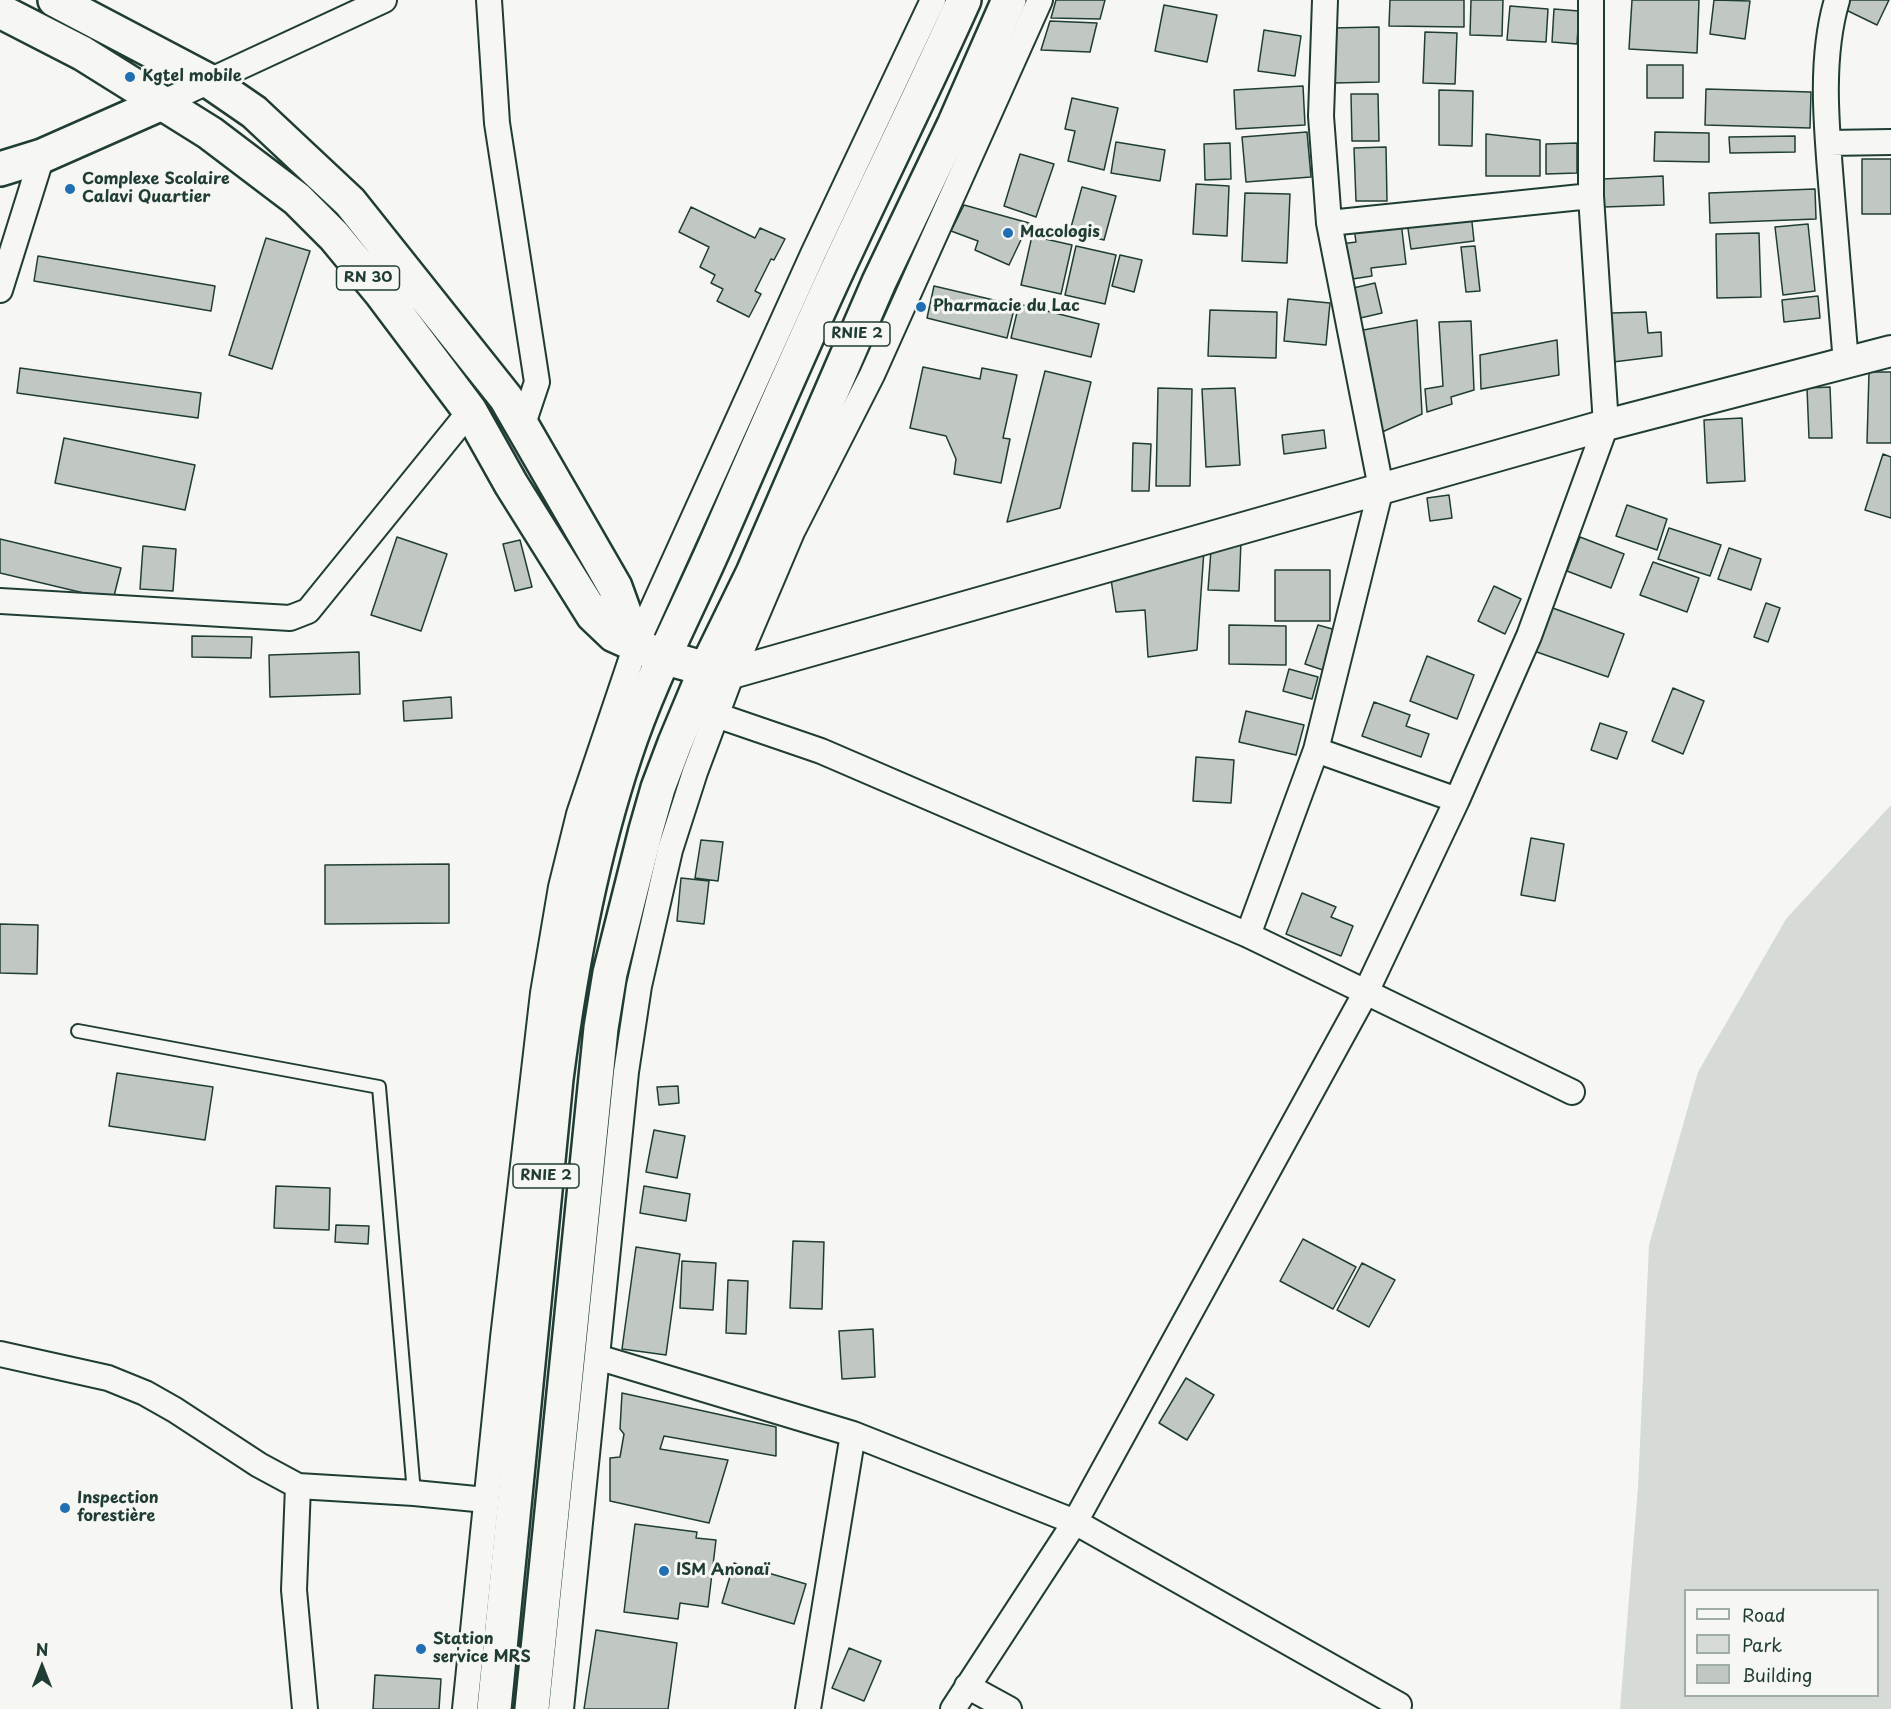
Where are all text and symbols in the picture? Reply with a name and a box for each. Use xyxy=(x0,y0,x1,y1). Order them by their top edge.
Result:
place label: Kgtel mobile xyxy=(142,67,242,87)
marker: Kgtel mobile xyxy=(123,70,137,84)
place label: Complexe Scolaire Calavi Quartier xyxy=(82,170,230,208)
marker: Complexe Scolaire Calavi Quartier xyxy=(63,182,77,196)
place label: Macologis xyxy=(1020,223,1100,243)
marker: Macologis xyxy=(1001,226,1015,240)
road number: RN 30 xyxy=(336,266,400,290)
place label: Pharmacie du Lac xyxy=(933,297,1080,317)
marker: Pharmacie du Lac xyxy=(914,300,928,314)
road number: RNIE 2 xyxy=(824,322,890,346)
road number: RNIE 2 xyxy=(513,1164,579,1188)
place label: Inspection forestière xyxy=(77,1489,159,1527)
marker: Inspection forestière xyxy=(58,1501,72,1515)
place label: ISM Anonaï xyxy=(676,1561,769,1581)
marker: ISM Anonaï xyxy=(657,1564,671,1578)
legend xyxy=(1684,1589,1879,1697)
text: Road xyxy=(1742,1601,1786,1628)
place label: Station service MRS xyxy=(433,1630,531,1668)
text: Park xyxy=(1742,1631,1782,1658)
north arrow xyxy=(12,1637,72,1697)
text: N xyxy=(36,1637,48,1661)
marker: Station service MRS xyxy=(414,1642,428,1656)
text: Building xyxy=(1742,1661,1812,1688)

